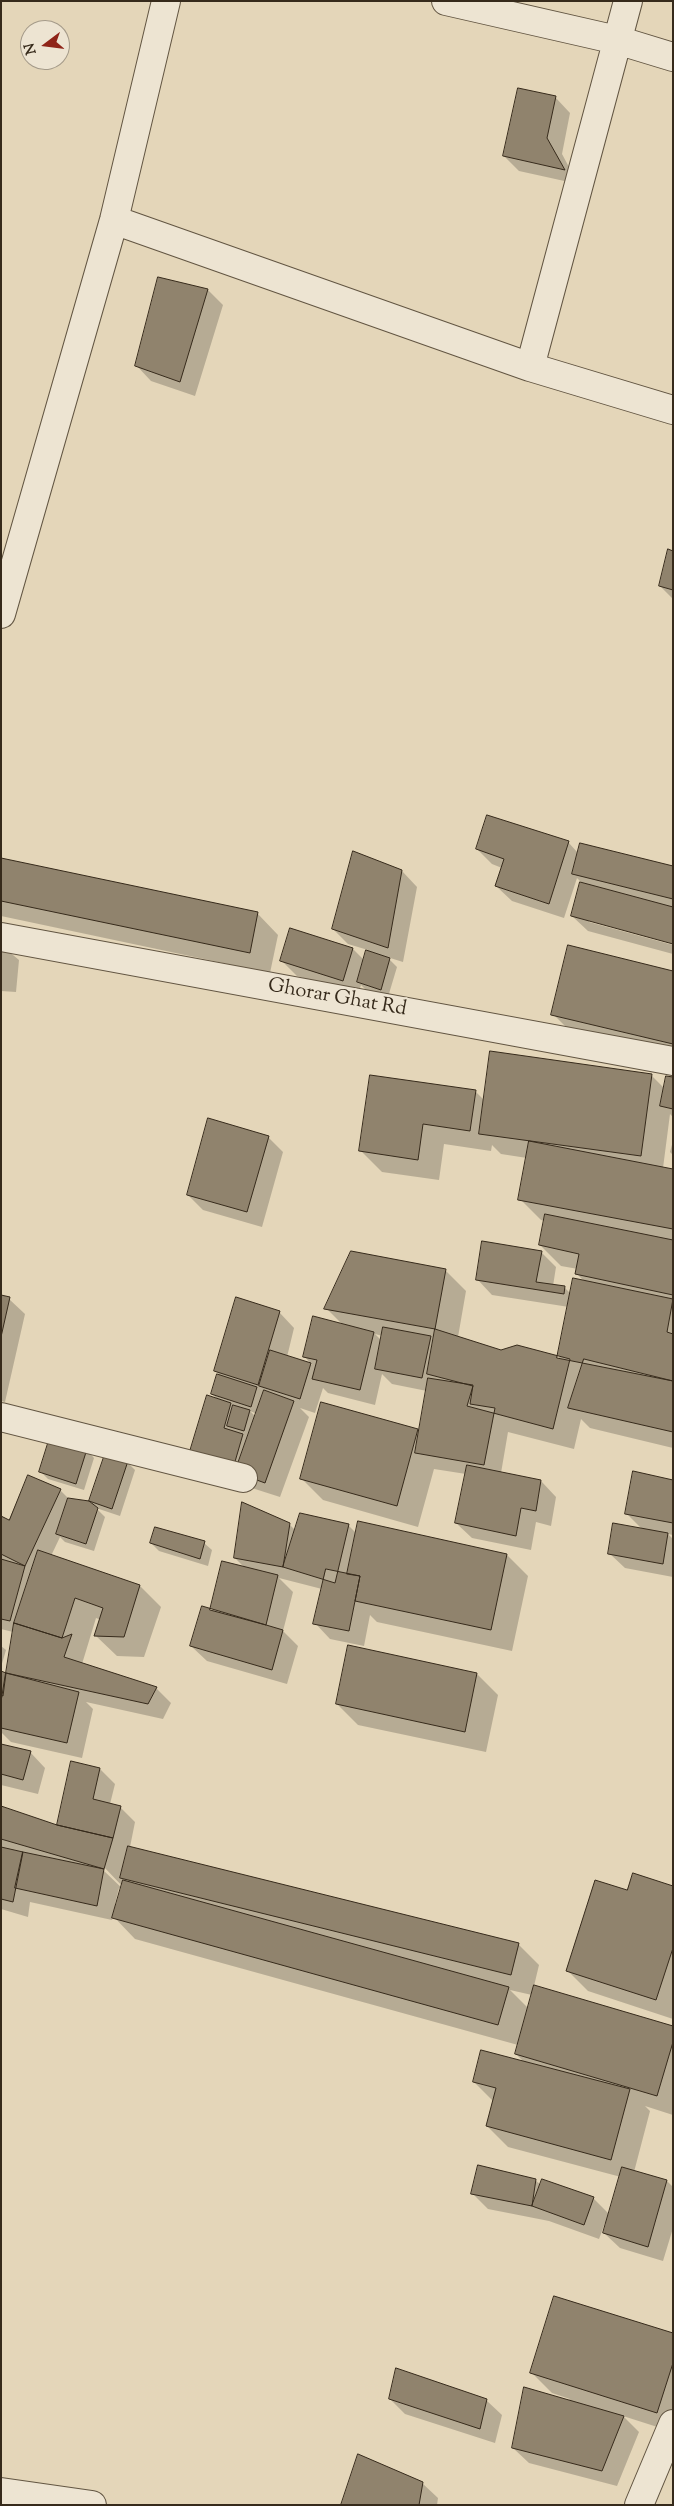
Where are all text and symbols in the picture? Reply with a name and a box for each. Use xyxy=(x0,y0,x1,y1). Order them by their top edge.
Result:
north arrow xyxy=(20,20,70,70)
text: N xyxy=(20,41,43,57)
street label: Ghorar Ghat Rd xyxy=(266,975,408,1023)

